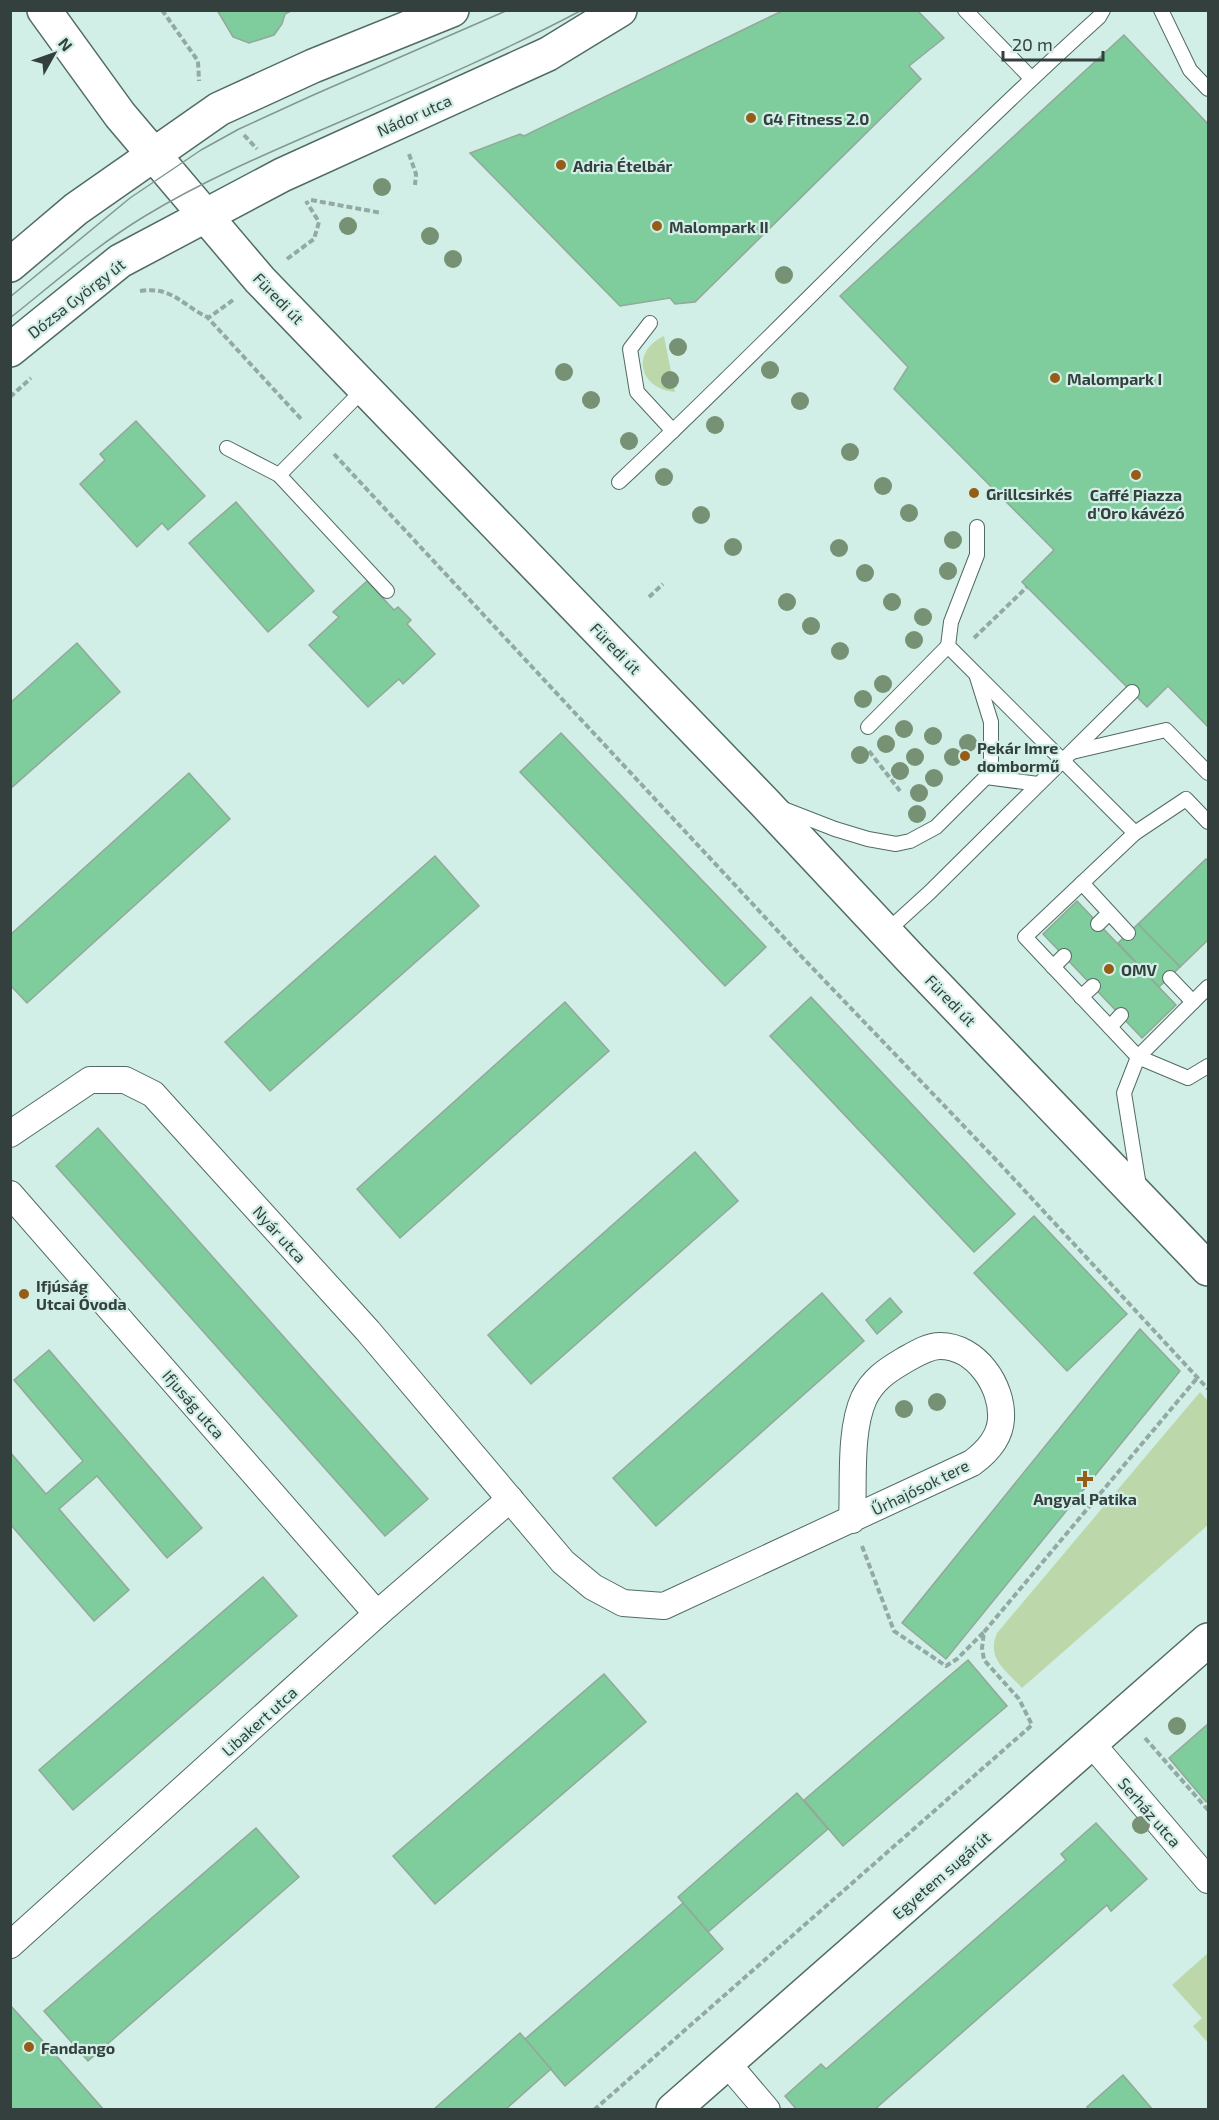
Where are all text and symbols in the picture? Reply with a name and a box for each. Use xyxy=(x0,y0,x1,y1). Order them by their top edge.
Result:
north arrow xyxy=(24,24,84,84)
scale bar xyxy=(1003,24,1104,62)
text: 20 m xyxy=(1012,33,1053,55)
text: N xyxy=(55,34,77,55)
street label: Nádor utca xyxy=(374,90,454,140)
place label: G4 Fitness 2.0 xyxy=(763,109,869,128)
marker: G4 Fitness 2.0 xyxy=(744,111,758,125)
place label: Adria Ételbár xyxy=(573,156,673,175)
marker: Adria Ételbár xyxy=(554,158,568,172)
place label: Malompark II xyxy=(669,217,769,236)
marker: Malompark II xyxy=(650,219,664,233)
street label: Dózsa György út xyxy=(24,254,128,342)
street label: Füredi út xyxy=(250,268,308,328)
place label: Malompark I xyxy=(1067,369,1162,388)
marker: Malompark I xyxy=(1048,371,1062,385)
marker: Caffé Piazza d'Oro kávézó xyxy=(1129,468,1143,482)
place label: Grillcsirkés xyxy=(986,484,1072,503)
place label: Caffé Piazza d'Oro kávézó xyxy=(1087,485,1185,522)
marker: Grillcsirkés xyxy=(967,486,981,500)
street label: Füredi út xyxy=(587,618,645,678)
place label: Pekár Imre dombormű xyxy=(977,738,1059,775)
marker: Pekár Imre dombormű xyxy=(958,749,972,763)
place label: OMV xyxy=(1121,960,1158,979)
marker: OMV xyxy=(1102,962,1116,976)
street label: Füredi út xyxy=(922,970,980,1030)
street label: Nyár utca xyxy=(250,1202,310,1266)
place label: Ifjúság Utcai Óvoda xyxy=(36,1276,127,1313)
marker: Ifjúság Utcai Óvoda xyxy=(17,1287,31,1301)
street label: Ifjuság utca xyxy=(158,1366,229,1443)
street label: Űrhajósok tere xyxy=(868,1455,972,1520)
marker: Angyal Patika xyxy=(1078,1472,1092,1486)
place label: Angyal Patika xyxy=(1033,1489,1137,1509)
street label: Libakert utca xyxy=(218,1682,300,1760)
street label: Serház utca xyxy=(1115,1773,1185,1851)
street label: Egyetem sugárút xyxy=(888,1827,994,1923)
place label: Fandango xyxy=(41,2038,115,2057)
marker: Fandango xyxy=(22,2040,36,2054)

